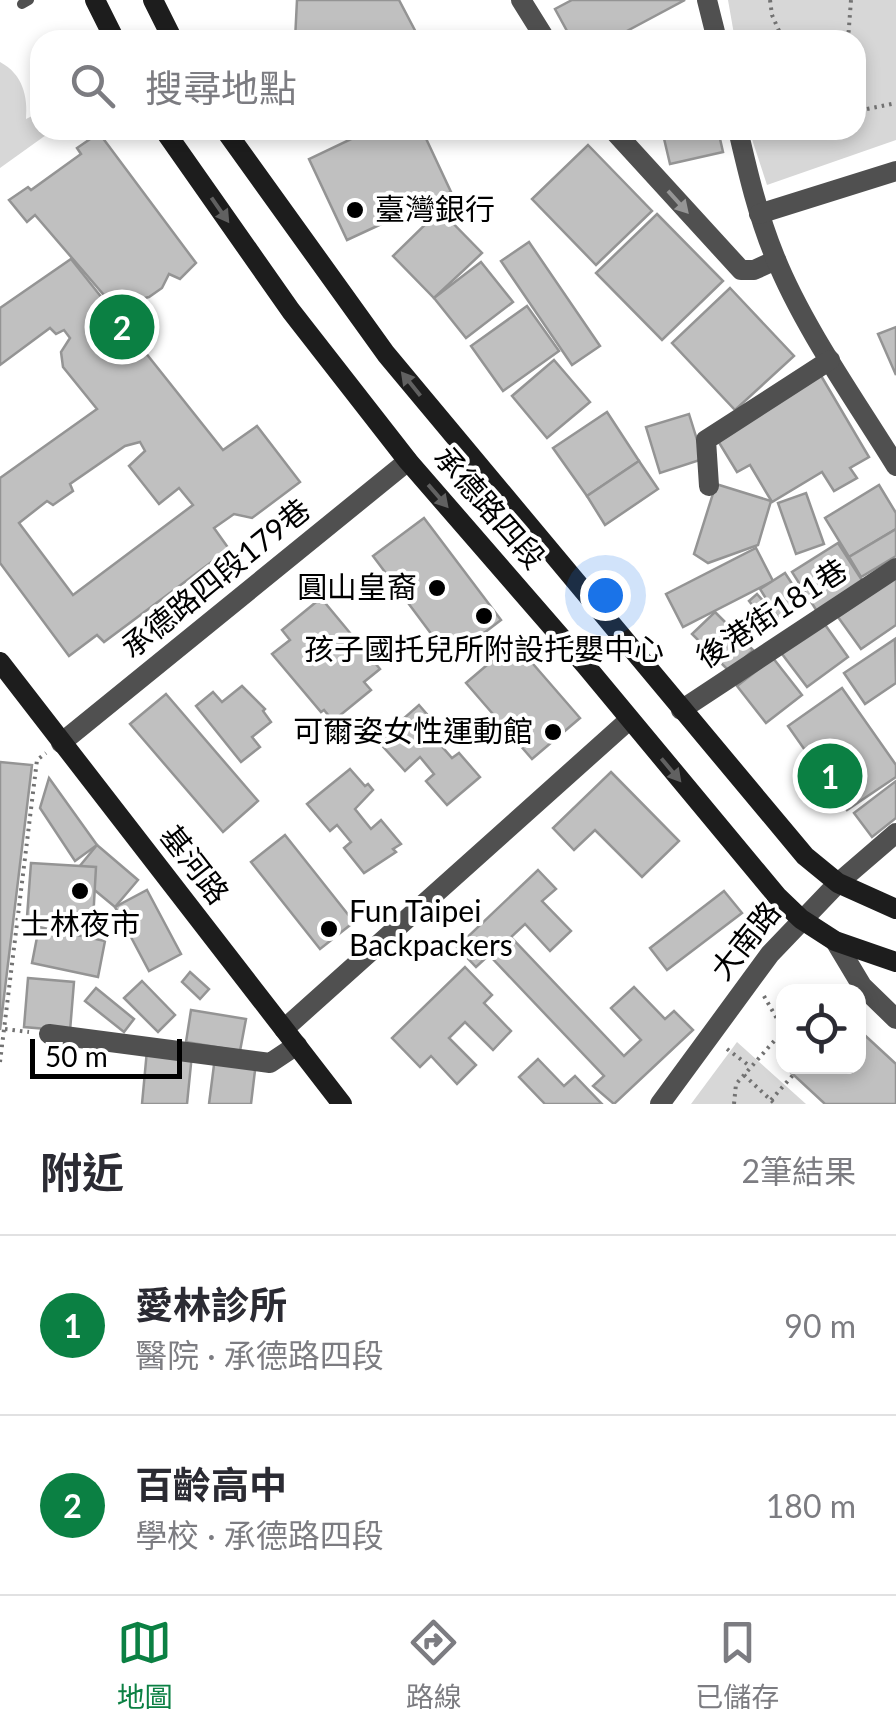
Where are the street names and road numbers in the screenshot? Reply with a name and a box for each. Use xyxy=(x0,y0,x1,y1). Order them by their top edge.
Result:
street label: 承德路四段 xyxy=(428,438,553,575)
street label: 承德路四段179巷 xyxy=(113,490,316,664)
street label: 後港街181巷 xyxy=(689,550,853,674)
street label: 基河路 xyxy=(154,817,237,910)
street label: 大南路 xyxy=(702,893,787,986)

